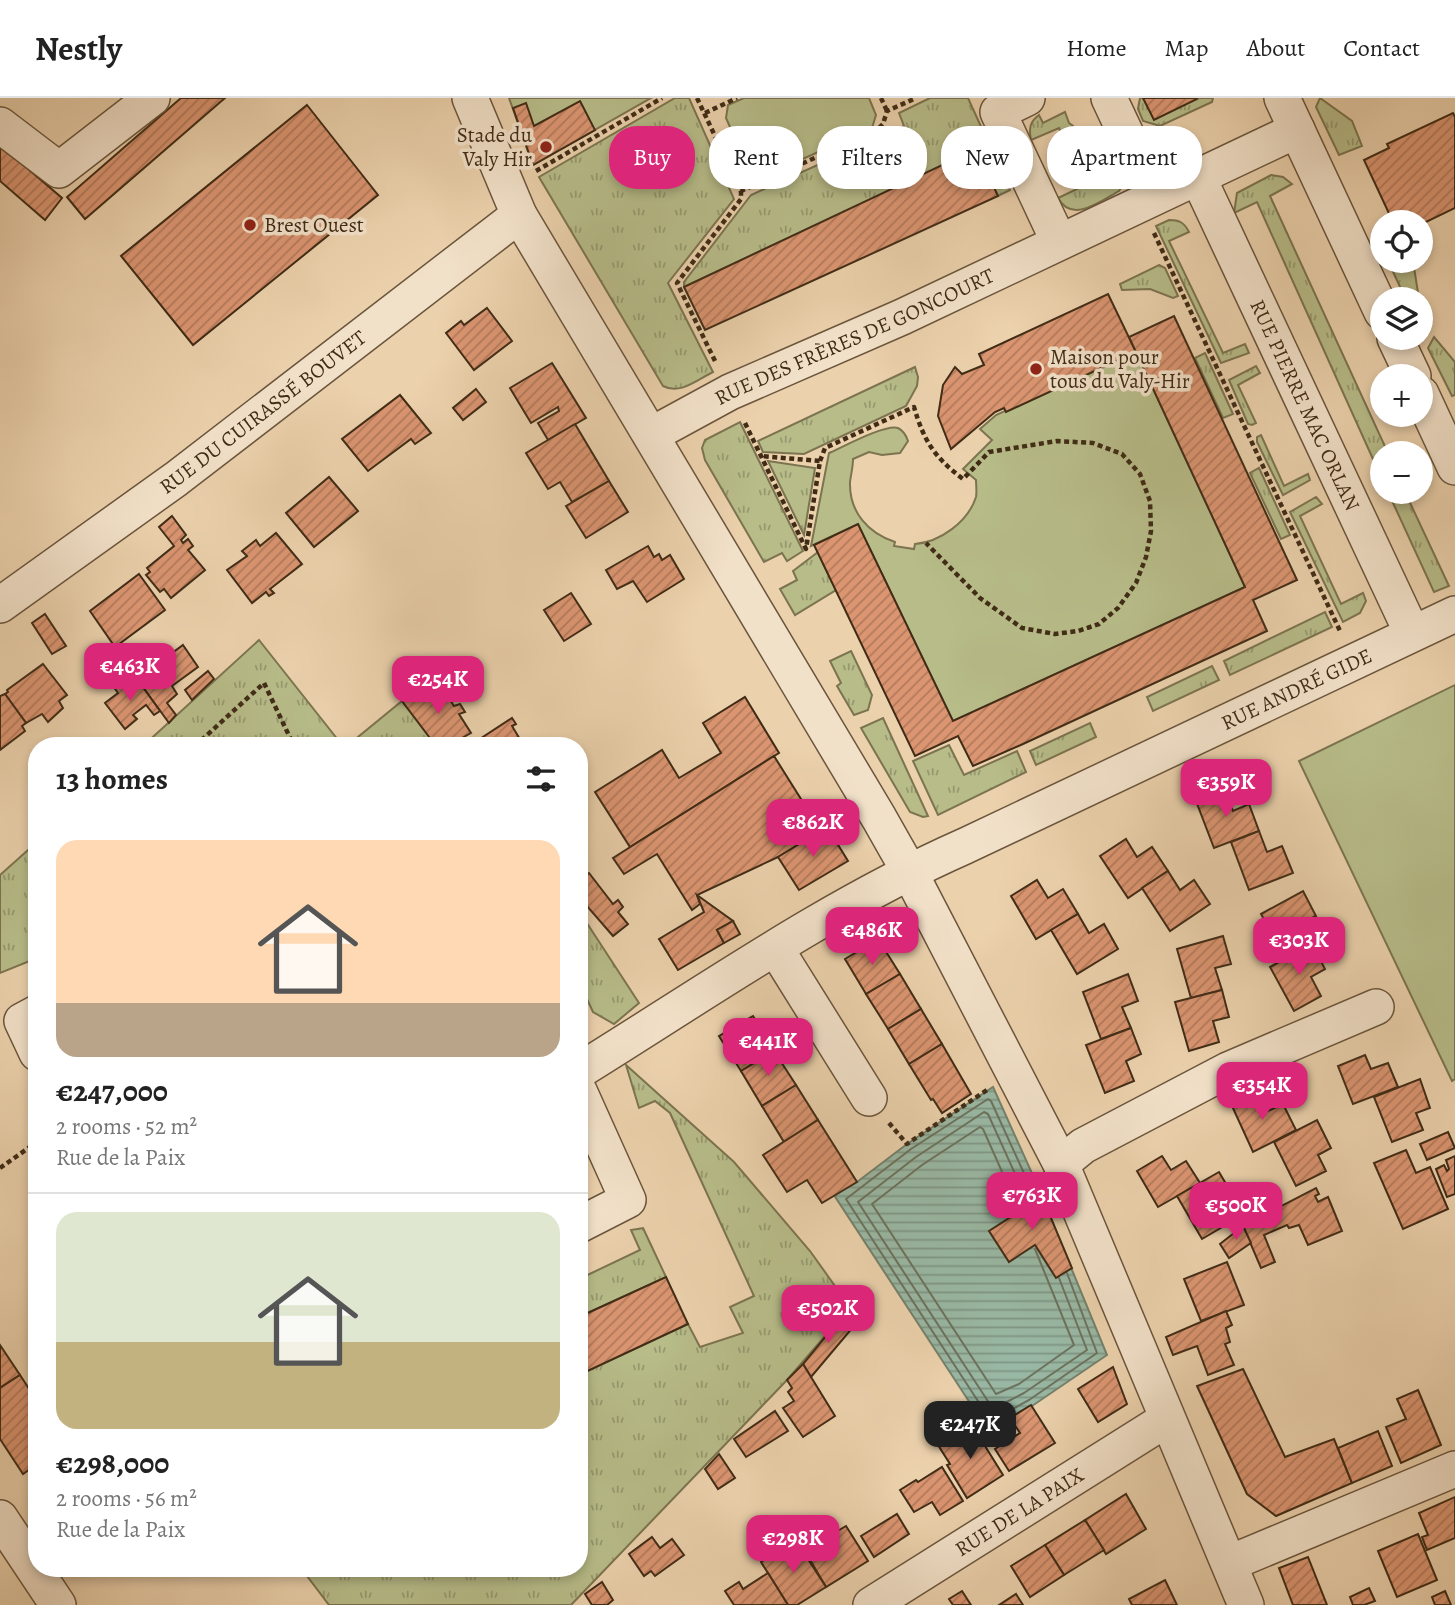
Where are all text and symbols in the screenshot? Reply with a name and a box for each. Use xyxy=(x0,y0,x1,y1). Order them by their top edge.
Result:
text: Nestly xyxy=(35,26,122,71)
text: Home xyxy=(1066,32,1127,64)
text: Map xyxy=(1165,32,1209,64)
text: About xyxy=(1247,32,1305,64)
text: Contact xyxy=(1343,32,1420,64)
place label: Stade du Valy Hir xyxy=(457,121,533,173)
chip: Buy xyxy=(609,126,695,189)
chip: Rent xyxy=(709,126,803,189)
chip: Filters xyxy=(817,126,927,189)
chip: New xyxy=(941,126,1033,189)
chip: Apartment xyxy=(1047,126,1202,189)
marker: Stade du Valy Hir xyxy=(538,139,554,155)
map controls xyxy=(1370,210,1433,504)
button: locate xyxy=(1370,210,1433,273)
place label: Brest Ouest xyxy=(264,211,364,239)
marker: Brest Ouest xyxy=(242,217,258,233)
street label: RUE DES FRÈRES DE GONCOURT xyxy=(710,261,999,412)
button: layers xyxy=(1370,287,1433,350)
street label: RUE PIERRE MAC ORLAN xyxy=(1243,295,1367,515)
street label: RUE DU CUIRASSÉ BOUVET xyxy=(154,323,372,500)
place label: Maison pour tous du Valy-Hir xyxy=(1050,343,1190,395)
marker: Maison pour tous du Valy-Hir xyxy=(1028,361,1044,377)
button: + xyxy=(1370,364,1433,427)
button: − xyxy=(1370,441,1433,504)
street label: RUE ANDRÉ GIDE xyxy=(1217,641,1376,737)
pin: €463K xyxy=(81,644,179,703)
text: €463K xyxy=(100,650,160,681)
pin: €254K xyxy=(389,656,487,716)
text: €254K xyxy=(408,663,468,694)
text: 13 homes xyxy=(56,759,168,799)
icon: filters xyxy=(522,760,560,798)
pin: €359K xyxy=(1177,760,1275,819)
text: €359K xyxy=(1197,766,1255,797)
pin: €862K xyxy=(764,800,862,859)
text: €862K xyxy=(782,806,844,837)
icon: home xyxy=(245,886,371,1012)
pin: €486K xyxy=(823,908,921,967)
text: €486K xyxy=(842,914,902,945)
pin: €303K xyxy=(1250,918,1348,977)
text: €303K xyxy=(1269,924,1329,955)
pin: €441K xyxy=(719,1018,817,1078)
text: €441K xyxy=(739,1025,797,1056)
pin: €354K xyxy=(1213,1062,1311,1122)
text: €354K xyxy=(1233,1069,1291,1100)
text: €247,000 xyxy=(56,1071,168,1111)
text: 2 rooms · 52 m² xyxy=(56,1111,197,1142)
text: Rue de la Paix xyxy=(56,1142,185,1173)
pin: €763K xyxy=(983,1172,1081,1232)
text: €763K xyxy=(1003,1179,1061,1210)
pin: €500K xyxy=(1187,1182,1285,1242)
text: €500K xyxy=(1205,1189,1267,1220)
icon: home xyxy=(245,1258,371,1384)
pin: €502K xyxy=(779,1286,877,1345)
text: €502K xyxy=(798,1292,858,1323)
pin: €247K xyxy=(921,1402,1019,1461)
text: €247K xyxy=(940,1408,1000,1439)
text: €298,000 xyxy=(56,1443,169,1483)
street label: RUE DE LA PAIX xyxy=(949,1461,1089,1563)
text: 2 rooms · 56 m² xyxy=(56,1483,197,1514)
text: Rue de la Paix xyxy=(56,1514,185,1545)
pin: €298K xyxy=(744,1516,842,1575)
text: €298K xyxy=(762,1522,824,1553)

